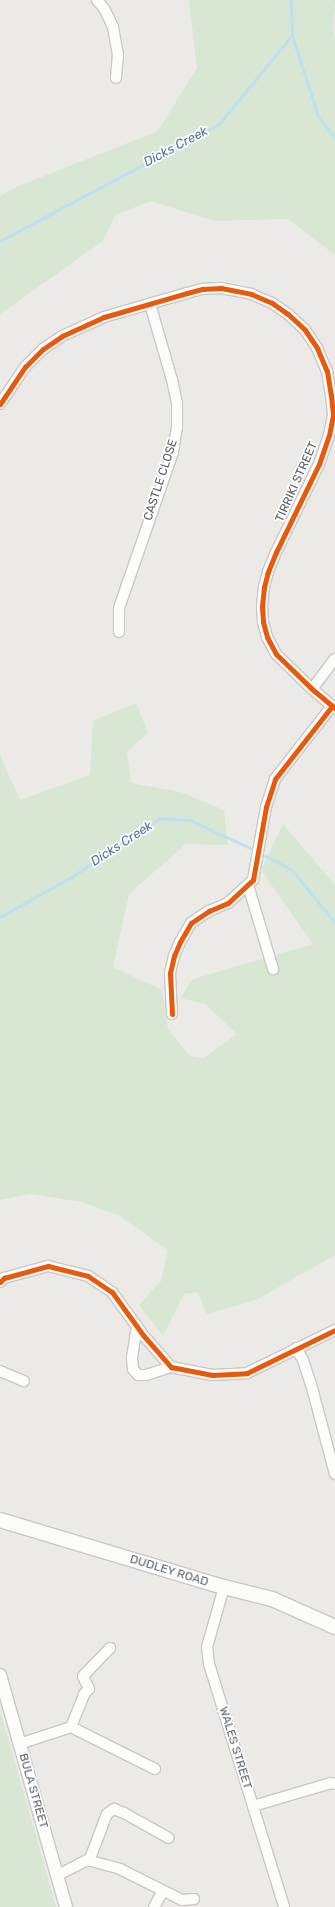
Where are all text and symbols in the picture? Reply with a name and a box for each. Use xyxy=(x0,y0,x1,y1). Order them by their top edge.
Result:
water label: Dicks Creek xyxy=(141,124,211,170)
street label: CASTLE CLOSE xyxy=(141,438,181,522)
street label: TIRRIKI STREET xyxy=(273,440,321,524)
water label: Dicks Creek xyxy=(88,818,156,870)
street label: DUDLEY ROAD xyxy=(128,1552,210,1590)
street label: WALES STREET xyxy=(216,1705,254,1791)
street label: BULA STREET xyxy=(15,1752,51,1830)

